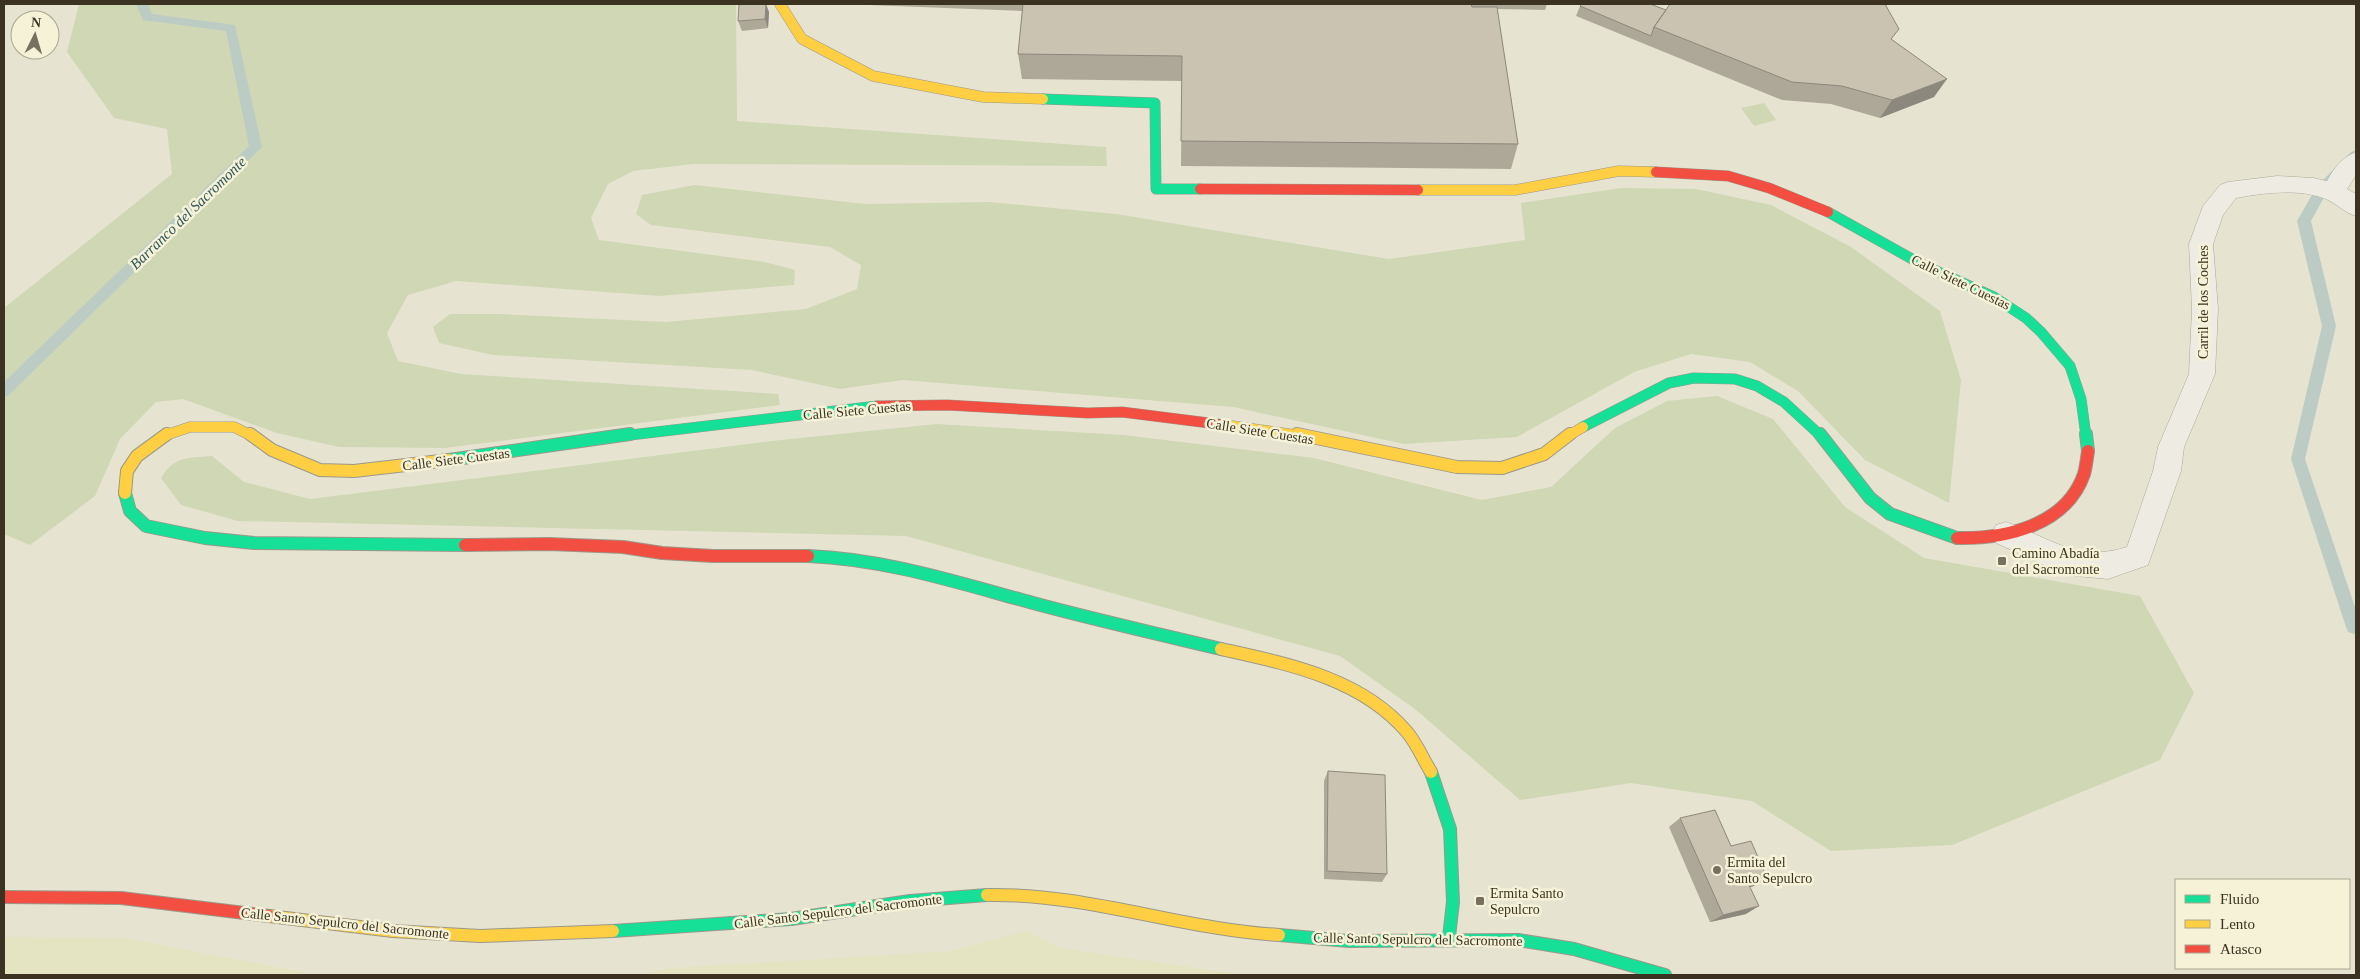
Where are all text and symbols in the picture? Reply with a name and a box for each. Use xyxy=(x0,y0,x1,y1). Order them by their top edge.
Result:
north arrow xyxy=(10,10,60,60)
text: N xyxy=(30,15,42,30)
water label: Barranco del Sacromonte xyxy=(127,153,249,272)
street label: Carril de los Coches xyxy=(2196,245,2211,359)
street label: Calle Siete Cuestas xyxy=(1909,252,2013,313)
street label: Calle Siete Cuestas xyxy=(803,398,912,423)
street label: Calle Siete Cuestas xyxy=(1205,416,1314,447)
street label: Calle Siete Cuestas xyxy=(402,445,511,474)
place label: Camino Abadía del Sacromonte xyxy=(2012,546,2100,577)
marker: Camino Abadía del Sacromonte xyxy=(1996,555,2008,567)
place label: Ermita del Santo Sepulcro xyxy=(1727,855,1812,886)
marker: Ermita del Santo Sepulcro xyxy=(1711,864,1723,876)
legend xyxy=(2175,879,2350,969)
place label: Ermita Santo Sepulcro xyxy=(1490,886,1564,917)
street label: Calle Santo Sepulcro del Sacromonte xyxy=(733,891,943,932)
text: Fluido xyxy=(2220,891,2259,907)
marker: Ermita Santo Sepulcro xyxy=(1474,895,1486,907)
street label: Calle Santo Sepulcro del Sacromonte xyxy=(240,905,450,942)
text: Lento xyxy=(2220,916,2255,932)
street label: Calle Santo Sepulcro del Sacromonte xyxy=(1313,930,1523,949)
text: Atasco xyxy=(2220,941,2262,957)

